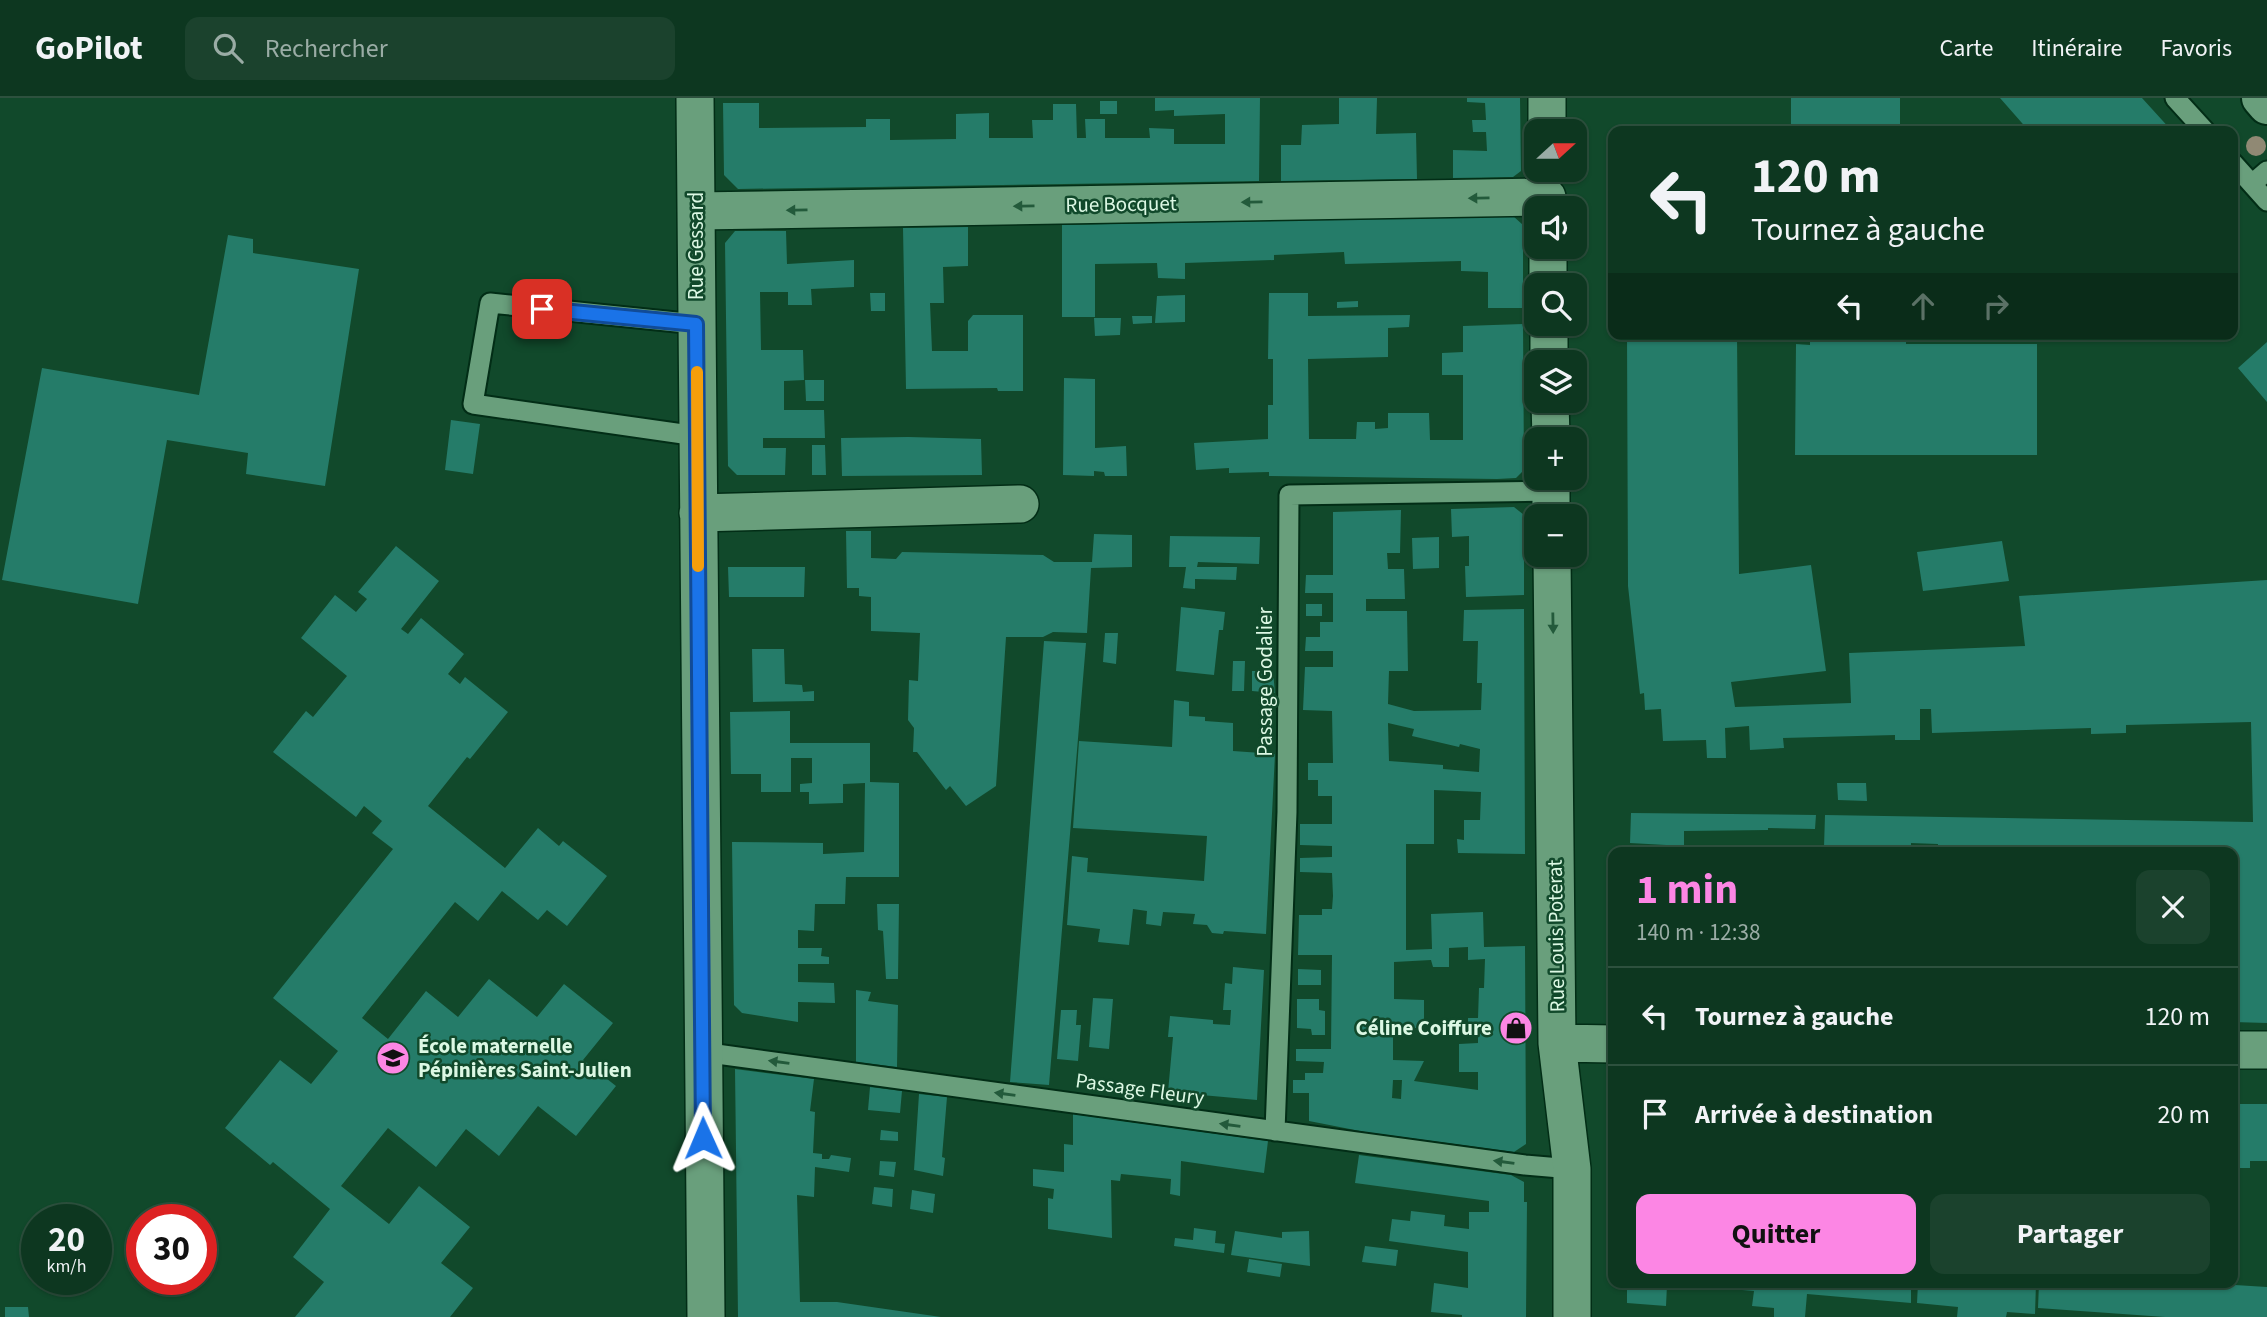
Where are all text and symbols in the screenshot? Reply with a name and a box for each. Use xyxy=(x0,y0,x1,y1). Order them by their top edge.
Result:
search box xyxy=(185,17,675,80)
text: GoPilot xyxy=(35,25,143,72)
icon: search xyxy=(209,29,247,67)
text: Rechercher xyxy=(265,30,388,67)
text: Carte xyxy=(1939,31,1993,66)
text: Itinéraire xyxy=(2031,31,2122,66)
text: Favoris xyxy=(2160,31,2232,66)
north arrow xyxy=(1524,119,1587,182)
map controls xyxy=(1524,119,1587,567)
text: 120 m xyxy=(1751,142,1880,212)
icon: left xyxy=(1636,154,1727,245)
street label: Rue Bocquet xyxy=(1065,188,1177,220)
street label: Rue Gessard xyxy=(681,192,711,300)
one-way arrow xyxy=(1468,192,1490,204)
one-way arrow xyxy=(1240,196,1262,208)
button: sound xyxy=(1524,196,1587,259)
one-way arrow xyxy=(1013,200,1035,212)
one-way arrow xyxy=(785,204,807,215)
text: Tournez à gauche xyxy=(1751,207,1985,253)
button: search xyxy=(1524,273,1587,336)
pin xyxy=(512,279,572,339)
icon: left xyxy=(1831,287,1869,325)
icon: ahead xyxy=(1904,287,1942,325)
icon: right xyxy=(1977,287,2015,325)
icon: arrive xyxy=(523,290,561,328)
button: layers xyxy=(1524,350,1587,413)
button: + xyxy=(1524,427,1587,490)
button: − xyxy=(1524,504,1587,567)
street label: Passage Godalier xyxy=(1250,607,1280,757)
one-way arrow xyxy=(1547,612,1558,634)
street label: Rue Louis Poterat xyxy=(1540,859,1572,1013)
text: 1 min xyxy=(1636,860,1738,920)
button: close xyxy=(2136,870,2210,944)
text: 140 m · 12:38 xyxy=(1636,916,1760,949)
icon: left xyxy=(1636,997,1674,1035)
text: Tournez à gauche xyxy=(1695,998,1894,1035)
text: 120 m xyxy=(2144,998,2210,1035)
shop icon: Céline Coiffure xyxy=(1497,1009,1535,1047)
place label: Céline Coiffure xyxy=(1356,1013,1492,1043)
place label: École maternelle Pépinières Saint-Julien xyxy=(418,1031,632,1085)
school or university icon: École maternelle Pépinières Saint-Julien xyxy=(374,1039,412,1077)
one-way arrow xyxy=(768,1057,790,1068)
street label: Passage Fleury xyxy=(1074,1065,1207,1113)
one-way arrow xyxy=(994,1088,1016,1099)
icon: arrive xyxy=(1636,1095,1674,1133)
text: Arrivée à destination xyxy=(1695,1096,1933,1133)
text: 20 m xyxy=(2157,1096,2210,1133)
position arrow xyxy=(666,1101,740,1175)
one-way arrow xyxy=(1219,1119,1241,1130)
one-way arrow xyxy=(1493,1157,1515,1168)
button: Quitter xyxy=(1636,1194,1916,1274)
button: Partager xyxy=(1930,1194,2210,1274)
speed limit sign: 30 xyxy=(126,1204,217,1295)
text: 20 xyxy=(48,1215,85,1265)
text: km/h xyxy=(47,1254,86,1279)

